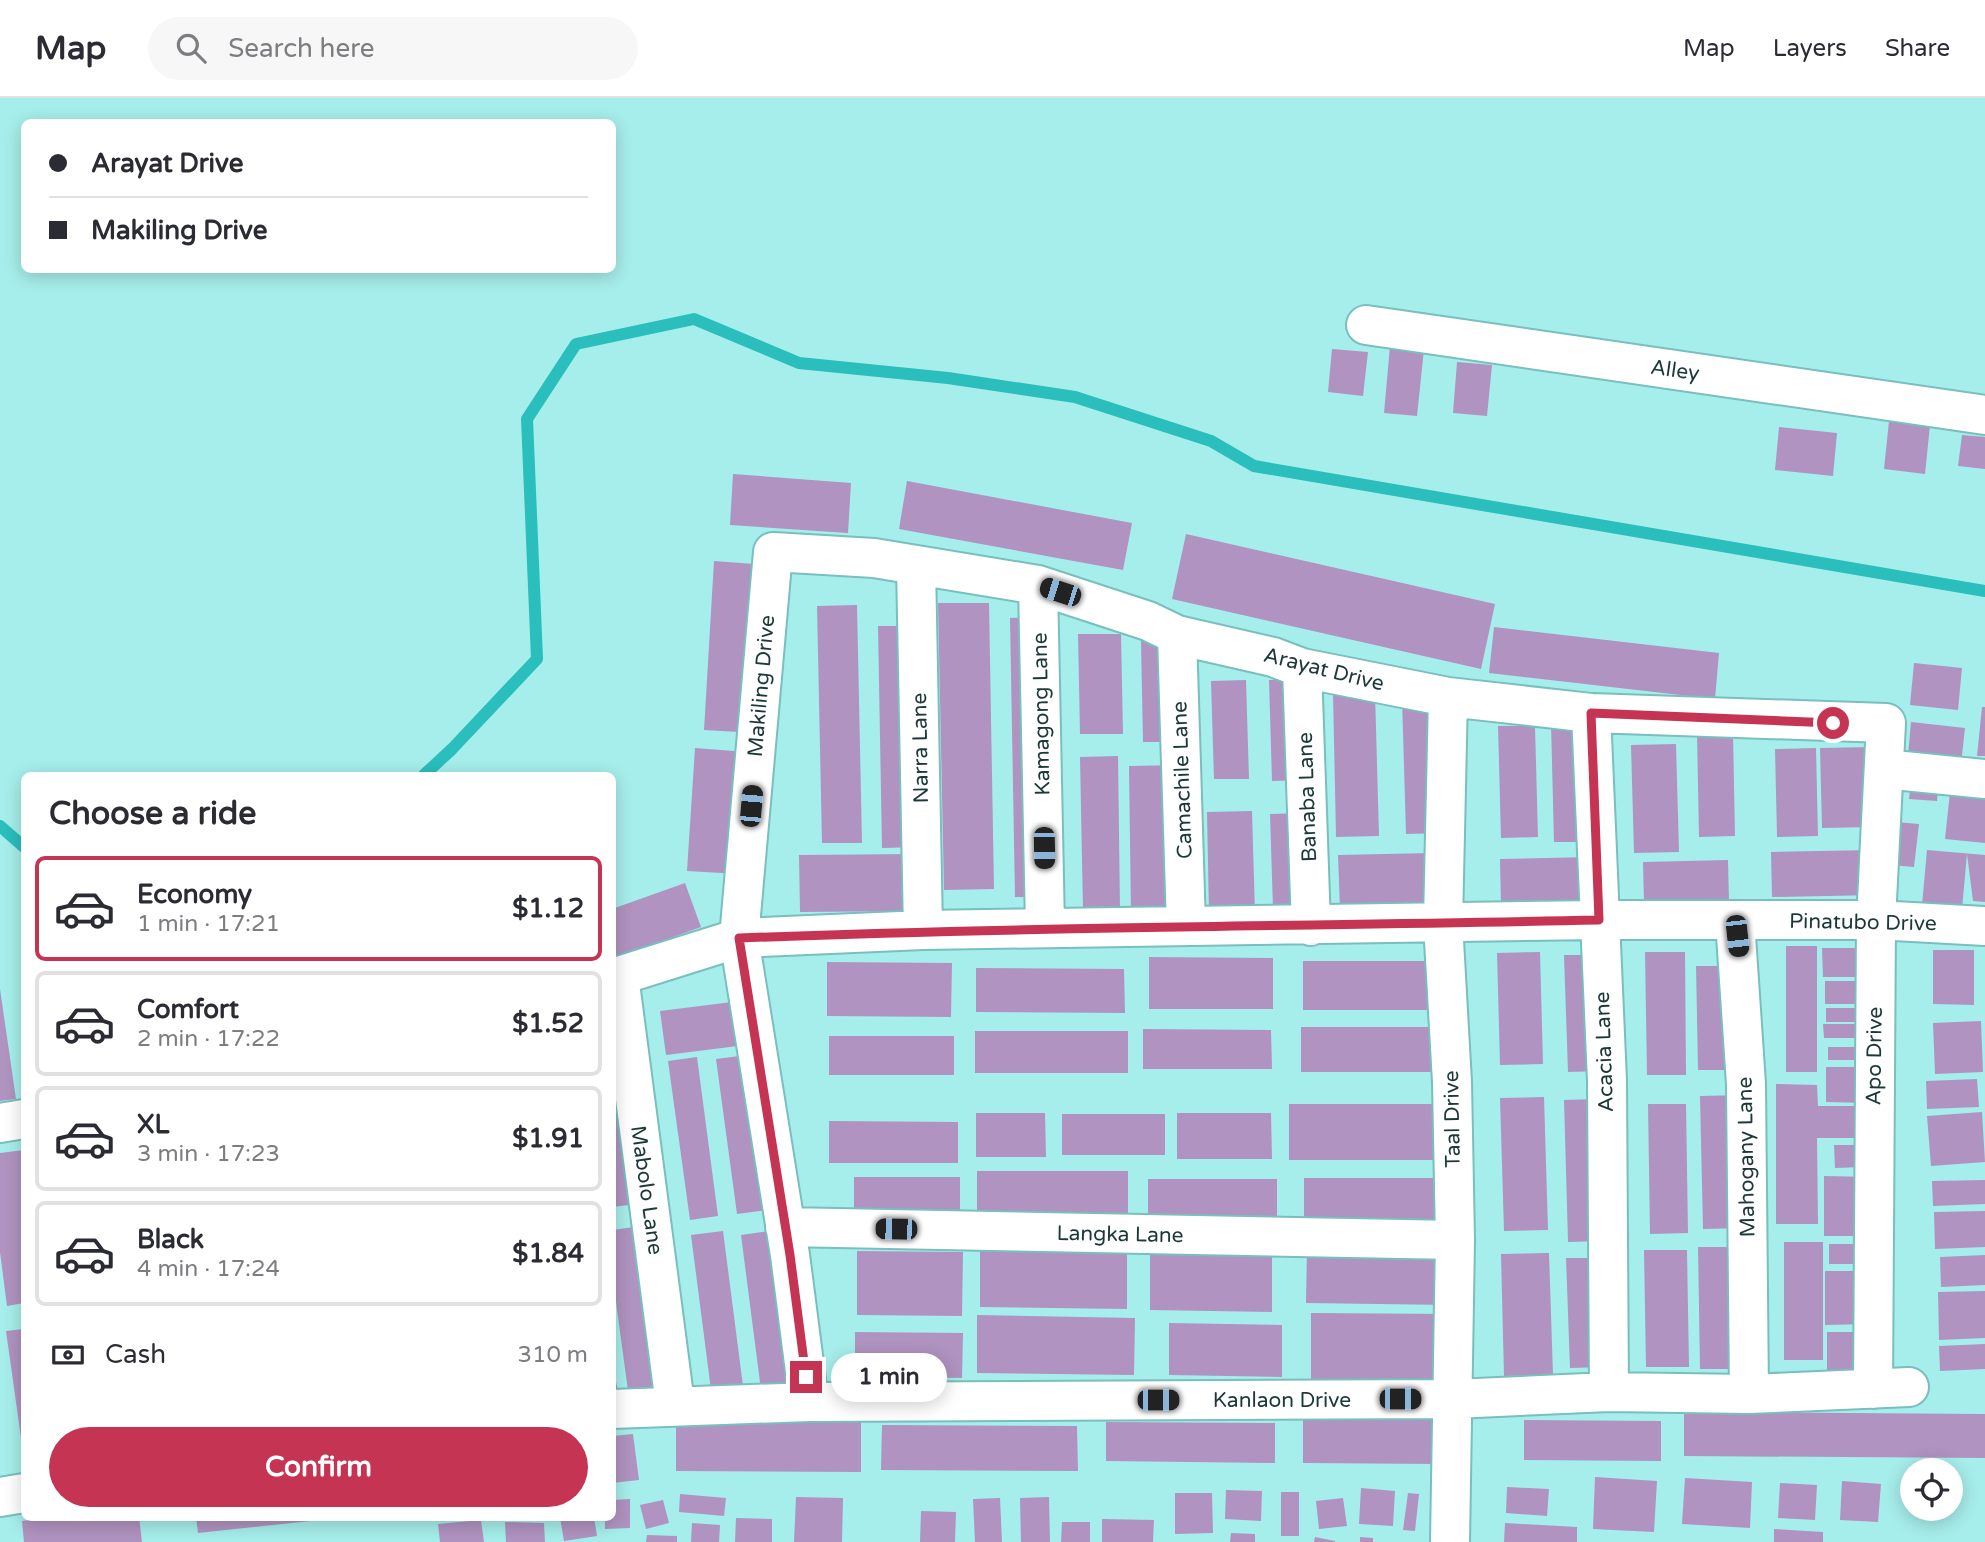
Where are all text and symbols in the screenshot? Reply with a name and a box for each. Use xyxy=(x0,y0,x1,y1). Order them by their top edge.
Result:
search box xyxy=(148,17,638,80)
text: Map xyxy=(35,29,106,68)
icon: search xyxy=(172,29,210,67)
text: Search here xyxy=(228,33,374,64)
text: Map xyxy=(1683,34,1735,63)
text: Layers xyxy=(1773,34,1847,63)
text: Share xyxy=(1885,34,1950,63)
text: Arayat Drive xyxy=(91,148,243,179)
text: Makiling Drive xyxy=(91,215,267,246)
street label: Alley xyxy=(1649,355,1701,386)
car xyxy=(1037,576,1084,608)
street label: Makiling Drive xyxy=(743,614,780,758)
street label: Kamagong Lane xyxy=(1028,632,1055,796)
street label: Arayat Drive xyxy=(1261,642,1387,697)
street label: Narra Lane xyxy=(907,692,934,803)
street label: Camachile Lane xyxy=(1167,701,1198,859)
route start xyxy=(1817,707,1849,739)
street label: Banaba Lane xyxy=(1293,731,1322,862)
car xyxy=(739,784,764,828)
text: Choose a ride xyxy=(49,795,256,833)
car xyxy=(1034,827,1055,869)
icon: car xyxy=(53,877,116,940)
text: Economy xyxy=(137,879,252,910)
text: $1.12 xyxy=(512,893,584,924)
street label: Pinatubo Drive xyxy=(1789,909,1937,936)
text: 1 min · 17:21 xyxy=(137,910,280,938)
car xyxy=(1725,914,1750,958)
street label: Acacia Lane xyxy=(1590,991,1619,1113)
icon: car xyxy=(53,992,116,1055)
text: Comfort xyxy=(137,994,239,1025)
street label: Apo Drive xyxy=(1861,1006,1888,1106)
text: $1.52 xyxy=(512,1008,584,1039)
text: 2 min · 17:22 xyxy=(137,1025,280,1053)
street label: Taal Drive xyxy=(1439,1070,1466,1168)
street label: Mahogany Lane xyxy=(1733,1076,1760,1238)
icon: car xyxy=(53,1107,116,1170)
text: XL xyxy=(137,1109,169,1140)
text: $1.91 xyxy=(512,1123,584,1154)
street label: Mabolo Lane xyxy=(625,1124,668,1256)
text: 3 min · 17:23 xyxy=(137,1140,280,1168)
car xyxy=(875,1218,918,1240)
street label: Langka Lane xyxy=(1056,1221,1184,1248)
icon: car xyxy=(53,1222,116,1285)
text: Black xyxy=(137,1224,204,1255)
text: $1.84 xyxy=(512,1238,584,1269)
text: 4 min · 17:24 xyxy=(137,1255,280,1283)
icon: cash xyxy=(49,1336,87,1374)
text: Cash xyxy=(105,1339,166,1370)
text: 310 m xyxy=(518,1341,588,1369)
callout: 1 min xyxy=(830,1352,946,1402)
route end xyxy=(790,1361,822,1393)
text: 1 min xyxy=(858,1363,920,1391)
street label: Kanlaon Drive xyxy=(1213,1388,1351,1413)
car xyxy=(1380,1389,1422,1410)
car xyxy=(1138,1390,1180,1411)
button: Confirm xyxy=(49,1427,588,1507)
map controls xyxy=(1900,1458,1963,1521)
button: locate xyxy=(1900,1458,1963,1521)

